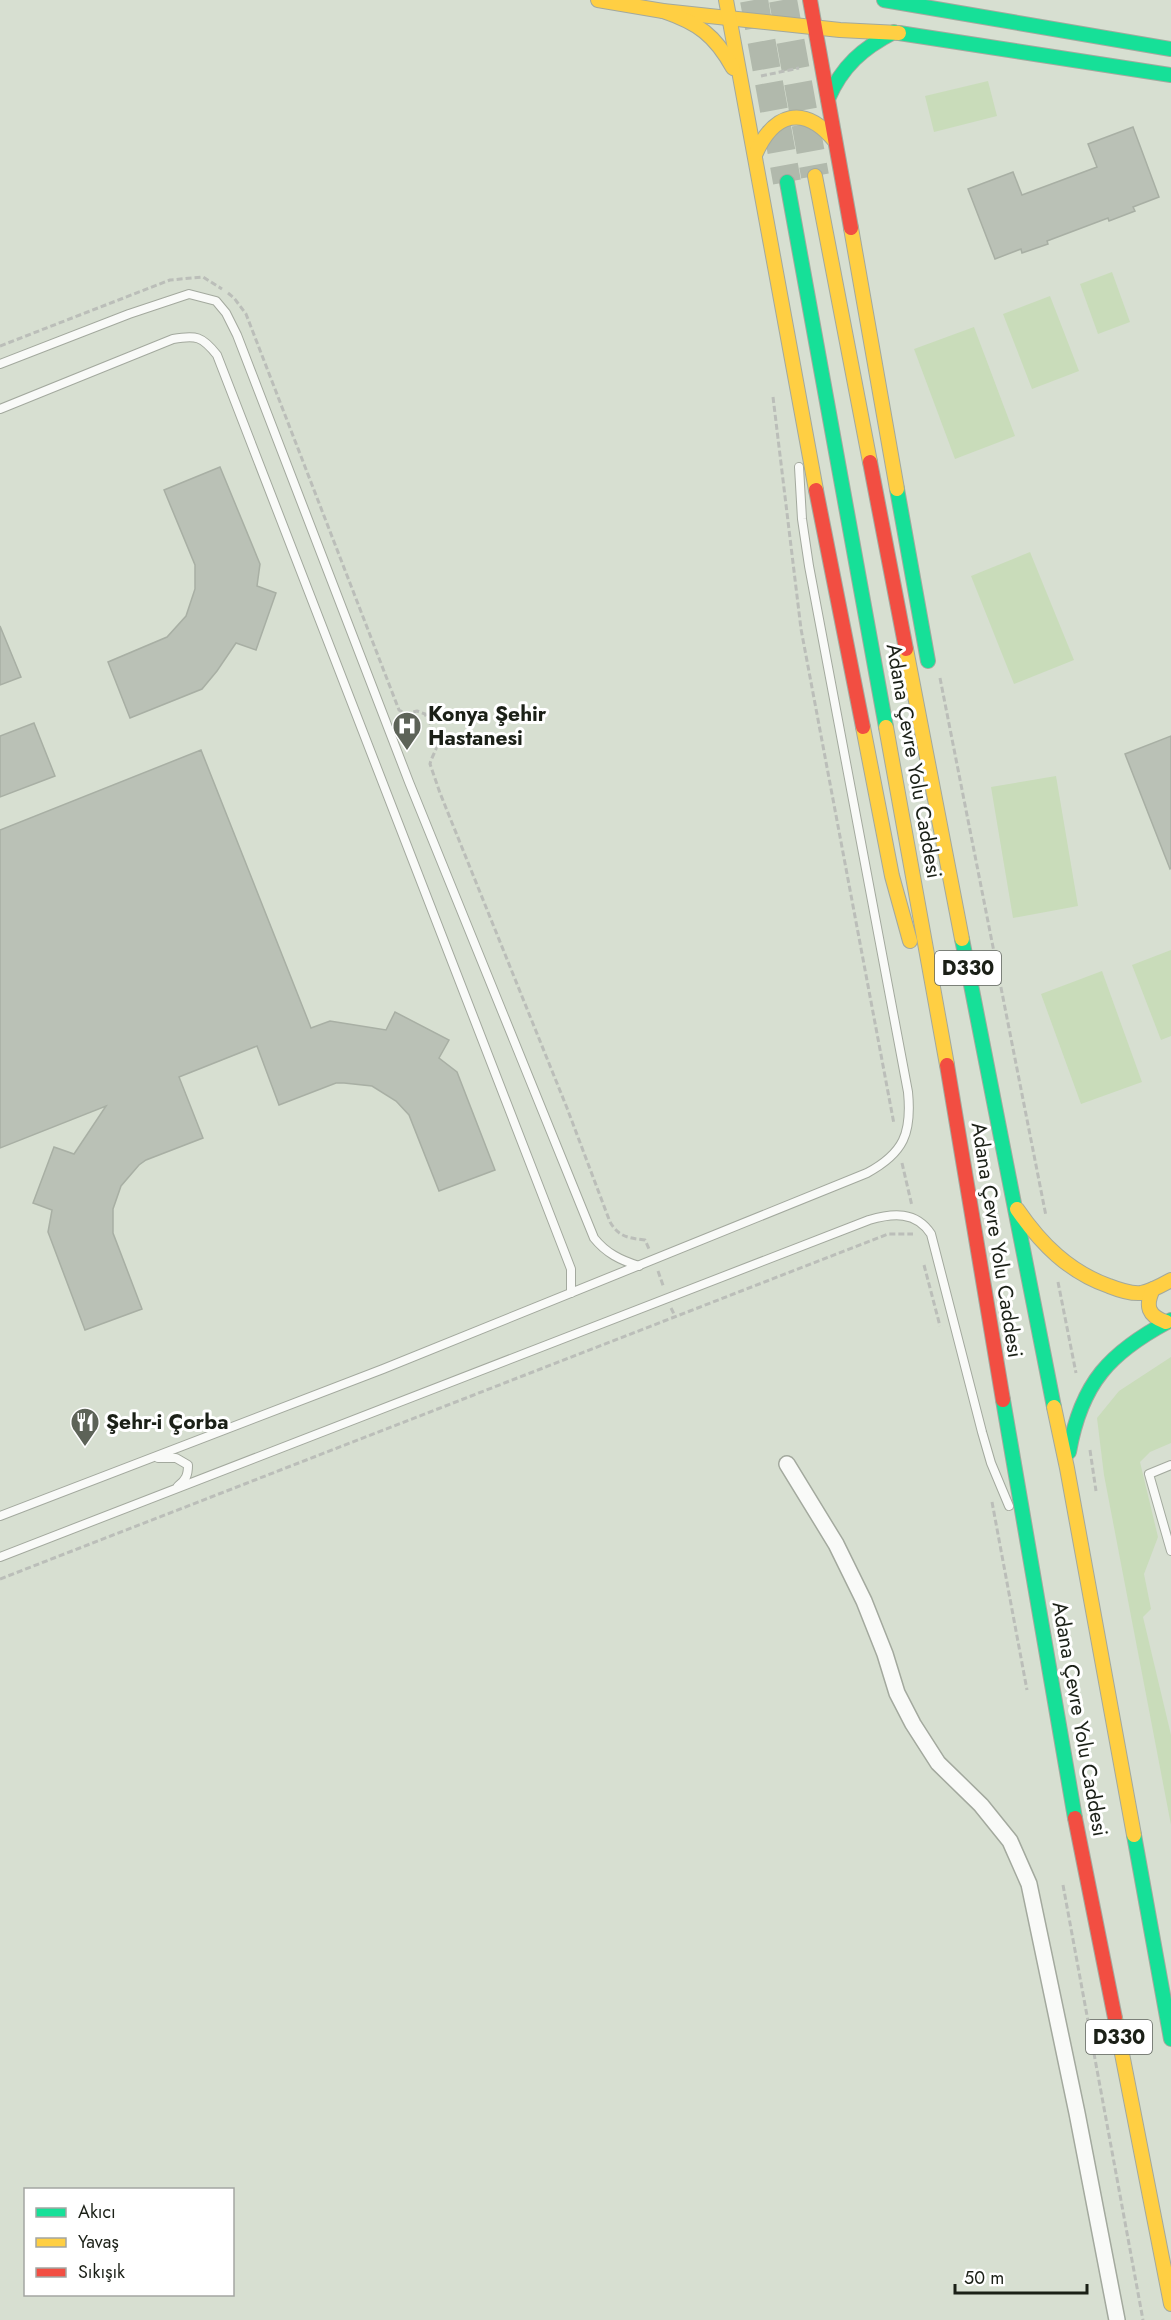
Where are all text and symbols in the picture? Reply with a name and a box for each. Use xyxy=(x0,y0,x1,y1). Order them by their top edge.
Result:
street label: Adana Çevre Yolu Caddesi xyxy=(879,641,949,881)
place label: Konya Şehir Hastanesi xyxy=(428,699,547,753)
hospital icon: Konya Şehir Hastanesi xyxy=(391,710,423,752)
road number: D330 xyxy=(935,951,1001,985)
street label: Adana Çevre Yolu Caddesi xyxy=(964,1120,1030,1360)
restaurant icon: Şehr-i Çorba xyxy=(69,1406,101,1448)
place label: Şehr-i Çorba xyxy=(106,1407,229,1437)
street label: Adana Çevre Yolu Caddesi xyxy=(1045,1599,1115,1839)
road number: D330 xyxy=(1086,2020,1152,2054)
legend xyxy=(24,2188,234,2296)
text: Akıcı xyxy=(78,2199,116,2225)
text: Yavaş xyxy=(78,2229,119,2255)
scale bar xyxy=(955,2257,1087,2295)
text: Sıkışık xyxy=(78,2259,125,2285)
text: 50 m xyxy=(964,2265,1004,2291)

